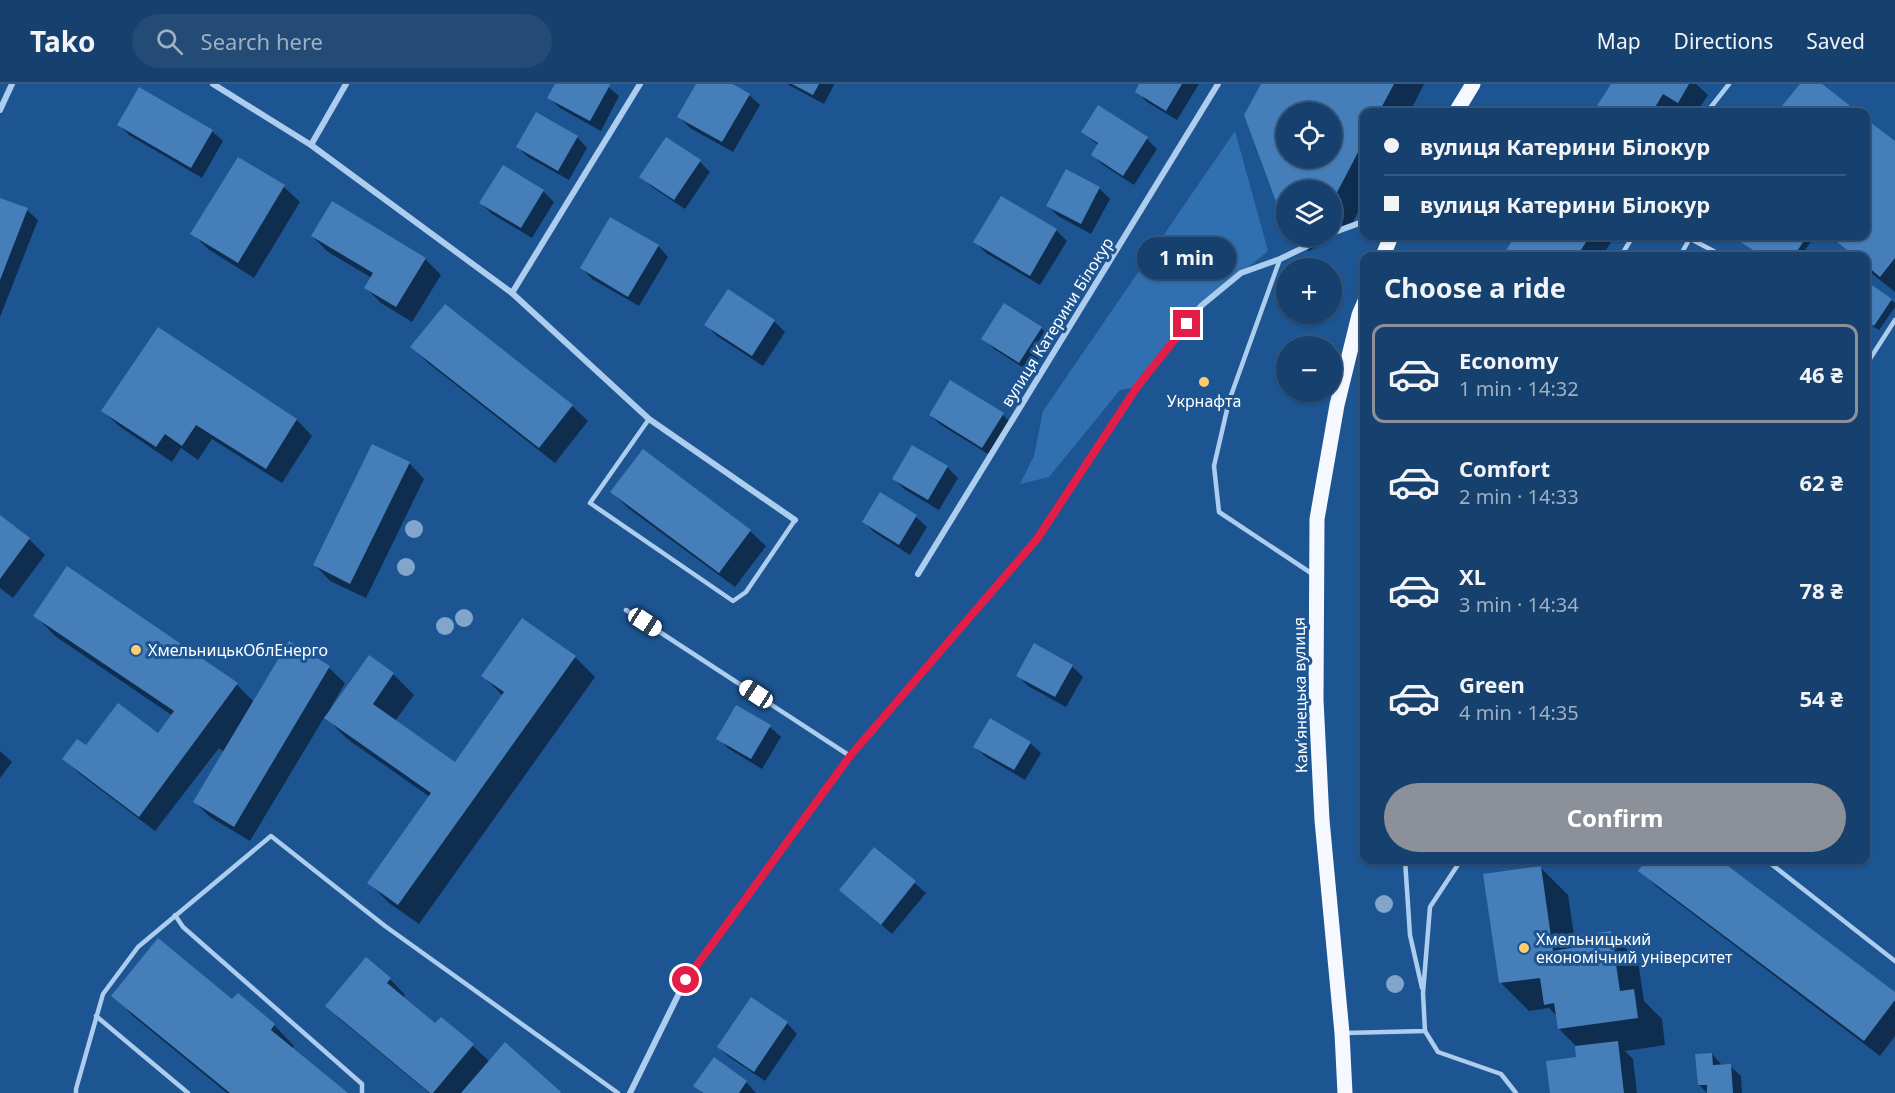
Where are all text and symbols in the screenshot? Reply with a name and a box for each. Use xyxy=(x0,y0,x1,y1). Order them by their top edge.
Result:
search box xyxy=(132,14,552,68)
text: Tako xyxy=(30,22,96,60)
icon: search xyxy=(153,25,186,58)
text: Search here xyxy=(201,26,323,56)
text: Map xyxy=(1597,27,1641,55)
text: Directions xyxy=(1674,27,1773,55)
text: Saved xyxy=(1806,27,1865,55)
map controls xyxy=(1276,102,1342,402)
button: locate xyxy=(1276,102,1342,168)
text: вулиця Катерини Білокур xyxy=(1420,131,1710,161)
button: layers xyxy=(1276,180,1342,246)
text: вулиця Катерини Білокур xyxy=(1420,189,1710,219)
street label: вулиця Катерини Білокур xyxy=(996,233,1118,411)
callout: 1 min xyxy=(1138,237,1236,279)
text: 1 min xyxy=(1159,244,1214,271)
button: + xyxy=(1276,258,1342,324)
text: Choose a ride xyxy=(1384,269,1566,306)
route end xyxy=(1173,310,1200,337)
button: − xyxy=(1276,336,1342,402)
text: Economy xyxy=(1459,345,1558,375)
icon: car xyxy=(1387,347,1441,401)
text: 46 ₴ xyxy=(1800,359,1843,389)
marker: Укрнафта xyxy=(1197,375,1211,389)
text: 1 min · 14:32 xyxy=(1459,375,1579,402)
place label: Укрнафта xyxy=(1167,390,1241,412)
text: Comfort xyxy=(1459,453,1550,483)
icon: car xyxy=(1387,455,1441,509)
text: 62 ₴ xyxy=(1800,467,1843,497)
text: 2 min · 14:33 xyxy=(1459,483,1579,510)
text: XL xyxy=(1459,561,1486,591)
icon: car xyxy=(1387,563,1441,617)
text: 78 ₴ xyxy=(1800,575,1843,605)
text: 3 min · 14:34 xyxy=(1459,591,1579,618)
car xyxy=(625,605,665,639)
street label: Камʼянецька вулиця xyxy=(1288,617,1312,773)
place label: ХмельницькОблЕнерго xyxy=(148,639,328,661)
marker: ХмельницькОблЕнерго xyxy=(129,643,143,657)
text: Green xyxy=(1459,669,1525,699)
icon: car xyxy=(1387,671,1441,725)
car xyxy=(736,677,776,711)
text: 54 ₴ xyxy=(1800,683,1843,713)
text: 4 min · 14:35 xyxy=(1459,699,1579,726)
button: Confirm xyxy=(1384,783,1846,852)
place label: Хмельницький економічний університет xyxy=(1536,928,1733,968)
marker: Хмельницький економічний університет xyxy=(1517,941,1531,955)
route start xyxy=(672,966,699,993)

